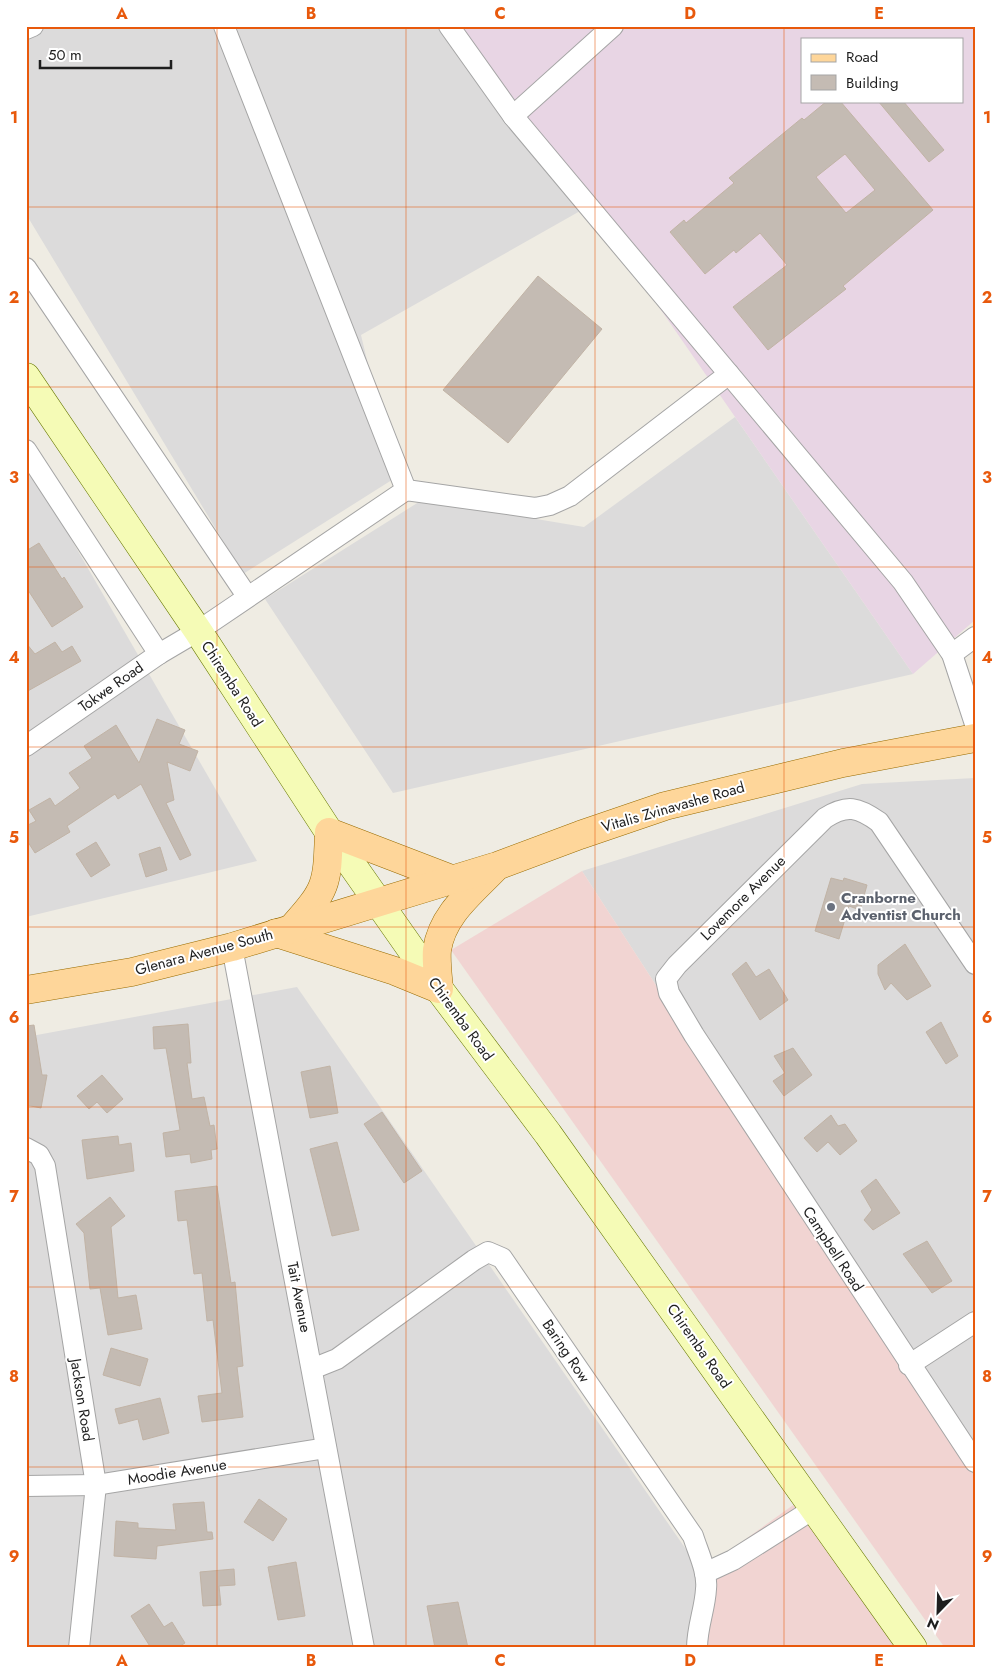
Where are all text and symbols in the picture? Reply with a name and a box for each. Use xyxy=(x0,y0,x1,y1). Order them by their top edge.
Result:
text: A xyxy=(115,2,128,25)
text: B xyxy=(306,2,316,25)
text: C xyxy=(494,2,506,25)
text: D xyxy=(684,2,696,25)
text: E xyxy=(874,2,884,25)
scale bar xyxy=(40,38,171,70)
legend xyxy=(801,38,964,102)
text: 50 m xyxy=(48,44,82,66)
text: Road xyxy=(846,46,878,68)
text: Building xyxy=(846,72,898,94)
text: 1 xyxy=(10,106,18,129)
text: 1 xyxy=(983,106,991,129)
text: 2 xyxy=(9,286,19,309)
text: 2 xyxy=(982,286,992,309)
text: 3 xyxy=(9,466,19,489)
text: 3 xyxy=(982,466,992,489)
street label: Chiremba Road xyxy=(196,636,268,732)
text: 4 xyxy=(8,646,20,669)
text: 4 xyxy=(981,646,993,669)
street label: Tokwe Road xyxy=(74,656,148,718)
street label: Vitalis Zvinavashe Road xyxy=(599,776,747,838)
text: 5 xyxy=(9,826,19,849)
text: 5 xyxy=(982,826,992,849)
street label: Lovemore Avenue xyxy=(695,850,791,946)
place label: Cranborne Adventist Church xyxy=(840,887,961,926)
marker: Cranborne Adventist Church xyxy=(825,901,837,913)
street label: Glenara Avenue South xyxy=(133,923,275,981)
street label: Chiremba Road xyxy=(423,972,499,1066)
text: 6 xyxy=(9,1006,19,1029)
text: 6 xyxy=(982,1006,992,1029)
text: 7 xyxy=(9,1185,19,1208)
text: 7 xyxy=(982,1185,992,1208)
street label: Campbell Road xyxy=(797,1202,869,1296)
street label: Tait Avenue xyxy=(281,1260,317,1334)
street label: Chiremba Road xyxy=(662,1299,736,1393)
street label: Baring Row xyxy=(537,1315,596,1388)
street label: Jackson Road xyxy=(64,1355,99,1443)
text: 8 xyxy=(9,1365,19,1388)
text: 8 xyxy=(982,1365,992,1388)
street label: Moodie Avenue xyxy=(126,1453,228,1491)
text: 9 xyxy=(9,1545,19,1568)
text: 9 xyxy=(982,1545,992,1568)
north arrow xyxy=(914,1586,964,1636)
text: N xyxy=(924,1613,942,1635)
text: A xyxy=(115,1649,128,1672)
text: B xyxy=(306,1649,316,1672)
text: C xyxy=(494,1649,506,1672)
text: D xyxy=(684,1649,696,1672)
text: E xyxy=(874,1649,884,1672)

